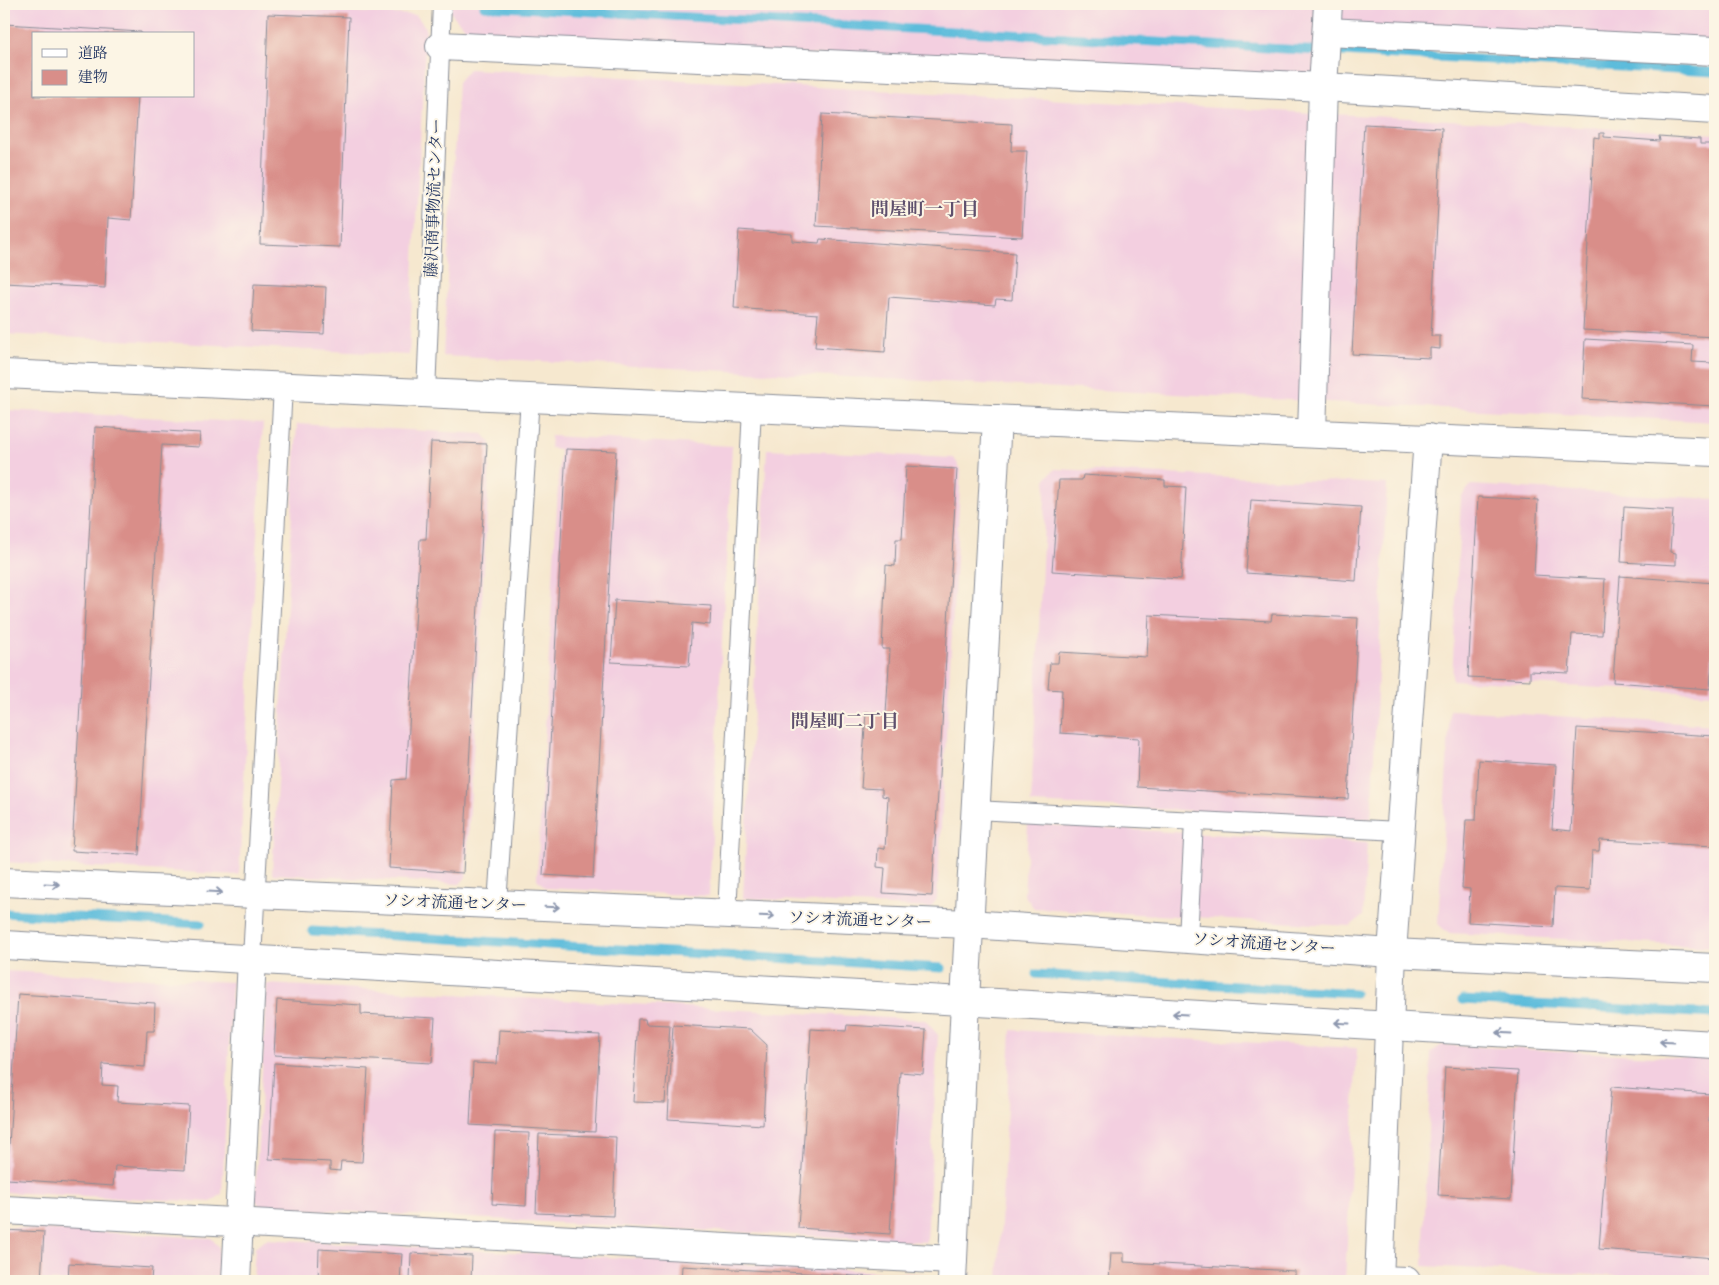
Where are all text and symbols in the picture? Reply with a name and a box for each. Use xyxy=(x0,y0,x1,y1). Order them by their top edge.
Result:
legend xyxy=(32,32,195,98)
text: 道路 xyxy=(78,43,108,63)
text: 建物 xyxy=(78,67,108,87)
street label: 藤沢商事物流センター xyxy=(420,118,448,278)
district label: 問屋町一丁目 xyxy=(871,197,979,222)
district label: 問屋町二丁目 xyxy=(791,709,899,734)
one-way arrow xyxy=(44,880,60,889)
one-way arrow xyxy=(206,888,222,897)
street label: ソシオ流通センター xyxy=(383,890,527,916)
one-way arrow xyxy=(544,902,560,912)
street label: ソシオ流通センター xyxy=(788,907,932,933)
one-way arrow xyxy=(758,911,774,921)
street label: ソシオ流通センター xyxy=(1192,928,1336,960)
one-way arrow xyxy=(1172,1009,1188,1018)
one-way arrow xyxy=(1334,1019,1350,1028)
one-way arrow xyxy=(1497,1028,1513,1037)
one-way arrow xyxy=(1659,1038,1675,1047)

